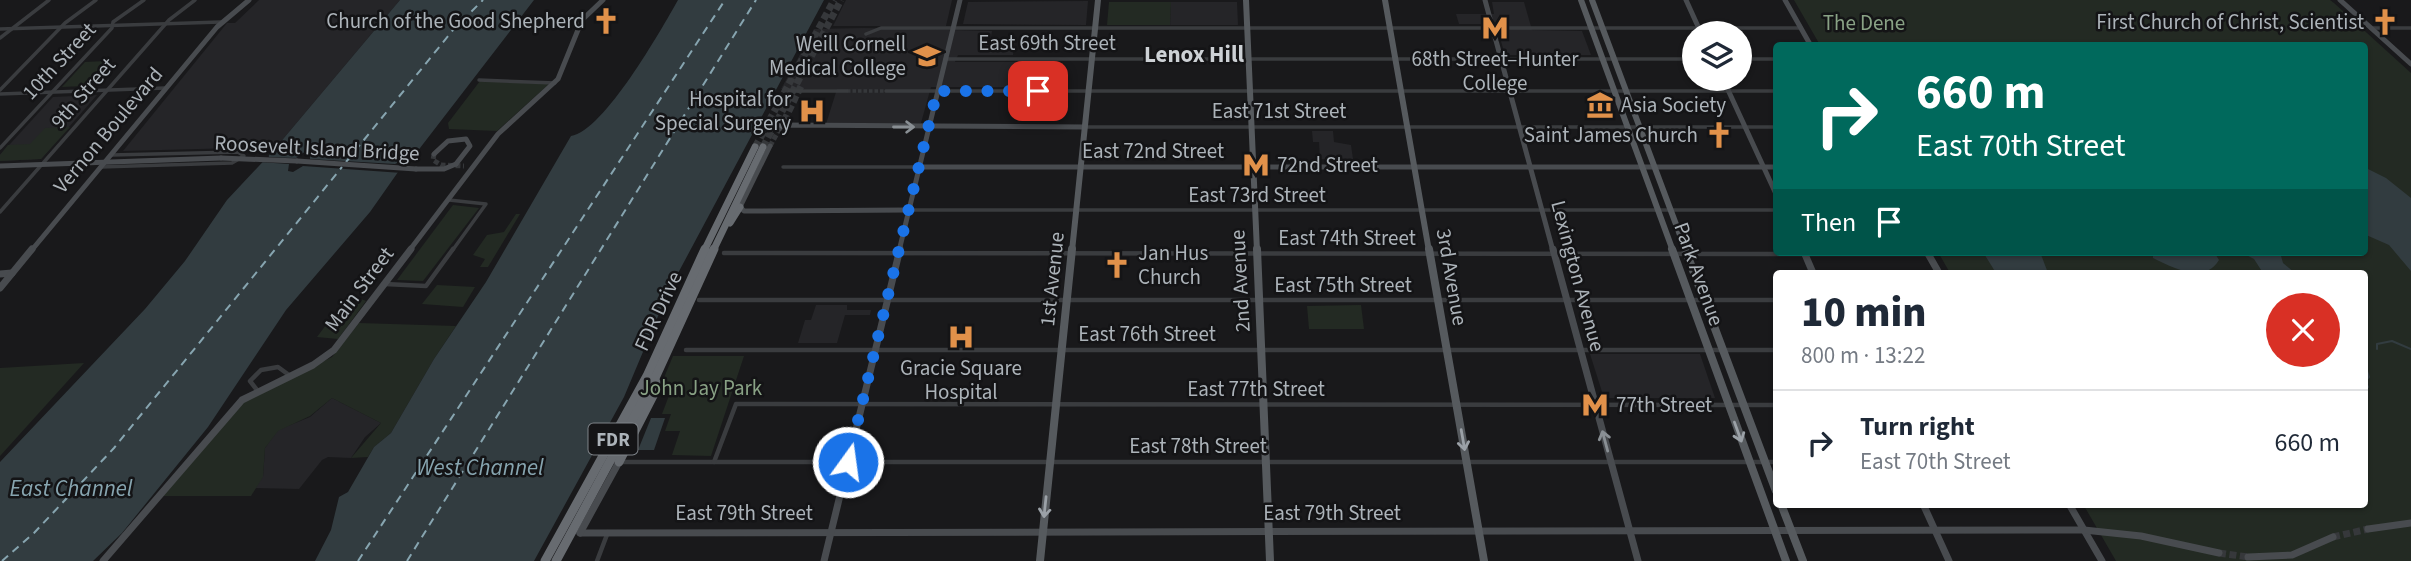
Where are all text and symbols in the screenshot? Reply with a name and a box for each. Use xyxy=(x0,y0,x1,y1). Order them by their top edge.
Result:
place label: Church of the Good Shepherd xyxy=(326,6,585,36)
church icon: Church of the Good Shepherd xyxy=(591,6,621,36)
place label: First Church of Christ, Scientist xyxy=(2096,7,2364,37)
church icon: First Church of Christ, Scientist xyxy=(2370,7,2400,37)
park label: The Dene xyxy=(1823,8,1905,38)
metro station icon: 68th Street–Hunter College xyxy=(1480,13,1510,43)
street label: 10th Street xyxy=(15,16,103,106)
map controls xyxy=(1682,21,1752,91)
button: layers xyxy=(1682,21,1752,91)
street label: East 69th Street xyxy=(978,28,1116,58)
place label: Weill Cornell Medical College xyxy=(769,29,906,83)
district label: Lenox Hill xyxy=(1144,38,1245,71)
school or university icon: Weill Cornell Medical College xyxy=(912,41,942,71)
place label: 68th Street–Hunter College xyxy=(1412,44,1579,98)
street label: 9th Street xyxy=(44,51,122,135)
text: 660 m xyxy=(1916,58,2045,128)
street label: Vernon Boulevard xyxy=(46,60,170,200)
pin xyxy=(1008,61,1068,121)
icon: right xyxy=(1801,70,1892,161)
icon: arrive xyxy=(1019,72,1057,110)
place label: Hospital for Special Surgery xyxy=(655,84,792,138)
museum icon: Asia Society xyxy=(1585,90,1615,120)
place label: Asia Society xyxy=(1621,90,1726,120)
hospital icon: Hospital for Special Surgery xyxy=(797,96,827,126)
street label: East 71st Street xyxy=(1212,96,1346,126)
one-way arrow xyxy=(892,120,915,134)
place label: Saint James Church xyxy=(1524,120,1698,150)
church icon: Saint James Church xyxy=(1704,120,1734,150)
text: East 70th Street xyxy=(1916,123,2126,169)
street label: Roosevelt Island Bridge xyxy=(214,128,420,168)
street label: East 72nd Street xyxy=(1082,136,1224,166)
metro station icon: 72nd Street xyxy=(1241,150,1271,180)
place label: 72nd Street xyxy=(1277,150,1378,180)
street label: East 73rd Street xyxy=(1188,180,1326,210)
street label: Lexington Avenue xyxy=(1543,197,1613,355)
icon: arrive xyxy=(1870,203,1908,241)
text: Then xyxy=(1801,204,1856,241)
street label: Park Avenue xyxy=(1666,218,1732,330)
street label: East 74th Street xyxy=(1278,223,1416,253)
street label: 3rd Avenue xyxy=(1429,226,1475,328)
street label: 2nd Avenue xyxy=(1222,229,1258,333)
street label: 1st Avenue xyxy=(1032,230,1072,328)
place label: Jan Hus Church xyxy=(1138,238,1208,292)
street label: Main Street xyxy=(317,240,401,338)
church icon: Jan Hus Church xyxy=(1102,250,1132,280)
street label: FDR Drive xyxy=(626,266,690,356)
street label: East 75th Street xyxy=(1274,270,1412,300)
text: 10 min xyxy=(1801,283,1927,343)
button: close xyxy=(2266,293,2340,367)
street label: East 76th Street xyxy=(1078,319,1216,349)
hospital icon: Gracie Square Hospital xyxy=(946,322,976,352)
text: 800 m · 13:22 xyxy=(1801,339,1925,372)
place label: Gracie Square Hospital xyxy=(900,353,1022,407)
park label: John Jay Park xyxy=(640,373,763,403)
street label: East 77th Street xyxy=(1187,374,1325,404)
metro station icon: 77th Street xyxy=(1580,390,1610,420)
place label: 77th Street xyxy=(1616,390,1712,420)
text: Turn right xyxy=(1860,408,1975,445)
one-way arrow xyxy=(1733,421,1746,443)
road number: FDR xyxy=(588,424,638,454)
icon: right xyxy=(1801,424,1839,462)
text: 660 m xyxy=(2274,424,2340,461)
position arrow xyxy=(811,425,885,499)
one-way arrow xyxy=(1457,428,1470,451)
one-way arrow xyxy=(1598,430,1611,452)
street label: East 78th Street xyxy=(1129,431,1267,461)
text: East 70th Street xyxy=(1860,445,2011,478)
water label: West Channel xyxy=(416,451,544,484)
water label: East Channel xyxy=(9,472,133,505)
one-way arrow xyxy=(1039,496,1052,518)
street label: East 79th Street xyxy=(675,498,813,528)
street label: East 79th Street xyxy=(1263,498,1401,528)

